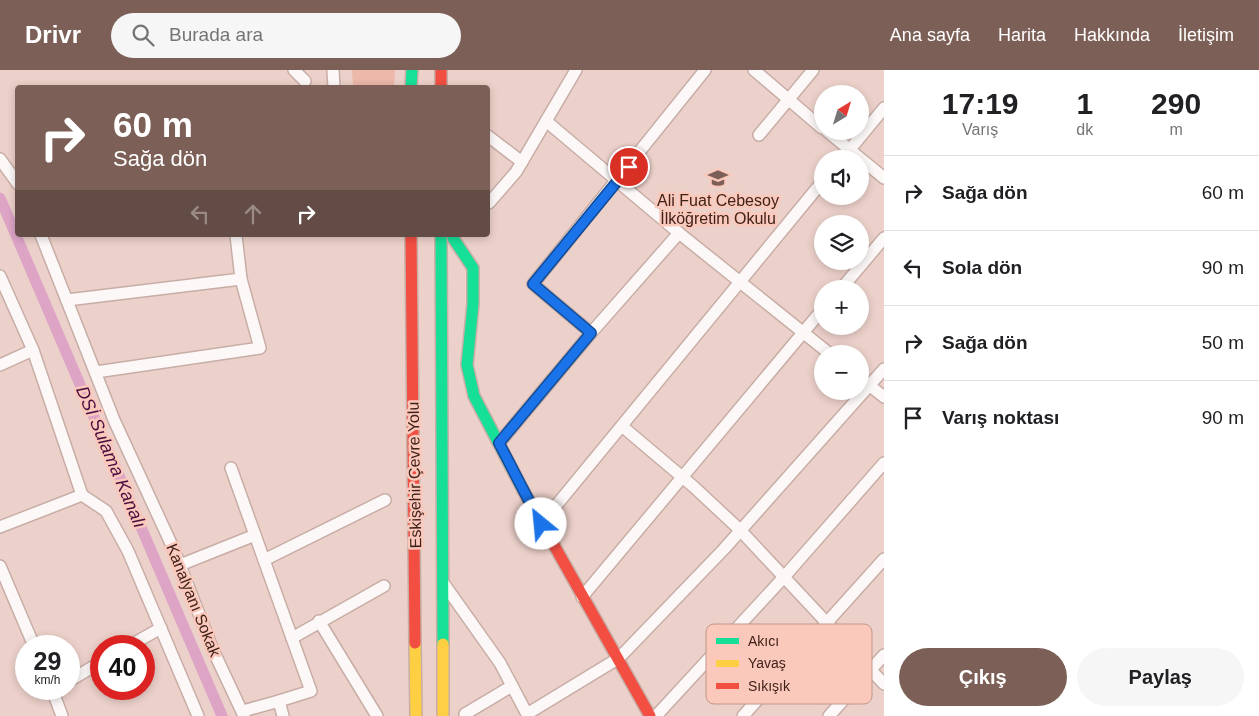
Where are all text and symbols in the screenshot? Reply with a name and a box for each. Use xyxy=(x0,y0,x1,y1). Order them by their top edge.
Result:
search box xyxy=(111,13,461,58)
text: Drivr xyxy=(25,21,81,48)
icon: search xyxy=(129,21,157,49)
text: Burada ara xyxy=(169,24,263,45)
text: Ana sayfa xyxy=(890,25,970,45)
text: Harita xyxy=(998,25,1046,45)
text: Hakkında xyxy=(1074,25,1150,45)
text: İletişim xyxy=(1178,25,1234,45)
north arrow xyxy=(814,85,869,140)
map controls xyxy=(814,85,869,400)
text: 17:19 xyxy=(942,87,1019,120)
text: 1 xyxy=(1076,87,1093,120)
text: 290 xyxy=(1151,87,1201,120)
icon: right xyxy=(30,105,95,170)
text: 60 m xyxy=(113,105,193,144)
text: Varış xyxy=(962,121,998,138)
text: dk xyxy=(1076,121,1093,138)
text: m xyxy=(1169,121,1183,138)
text: Sağa dön xyxy=(113,146,207,171)
pin xyxy=(608,146,650,188)
button: sound xyxy=(814,150,869,205)
icon: arrive xyxy=(615,153,643,181)
school or university icon: Ali Fuat Cebesoy İlköğretim Okulu xyxy=(707,167,729,189)
icon: right xyxy=(899,179,927,207)
text: Sağa dön xyxy=(942,182,1028,203)
text: 60 m xyxy=(1202,182,1244,203)
place label: Ali Fuat Cebesoy İlköğretim Okulu xyxy=(657,192,779,227)
icon: left xyxy=(186,200,214,228)
icon: ahead xyxy=(239,200,267,228)
icon: right xyxy=(292,200,320,228)
button: layers xyxy=(814,215,869,270)
icon: left xyxy=(899,254,927,282)
text: Sola dön xyxy=(942,257,1022,278)
text: 90 m xyxy=(1202,257,1244,278)
button: + xyxy=(814,280,869,335)
icon: right xyxy=(899,329,927,357)
text: Sağa dön xyxy=(942,332,1028,353)
text: 50 m xyxy=(1202,332,1244,353)
button: − xyxy=(814,345,869,400)
water label: DSİ Sulama Kanalı xyxy=(72,383,150,531)
street label: Eskişehir Çevre Yolu xyxy=(405,401,424,549)
icon: arrive xyxy=(899,404,927,432)
text: Varış noktası xyxy=(942,407,1059,428)
text: 90 m xyxy=(1202,407,1244,428)
position arrow xyxy=(514,497,566,549)
street label: Kanalyanı Sokak xyxy=(163,541,224,660)
legend xyxy=(706,624,872,704)
text: Akıcı xyxy=(748,633,779,649)
speed limit sign: 40 xyxy=(90,635,155,700)
text: 29 xyxy=(34,647,61,675)
button: Çıkış xyxy=(899,648,1067,706)
button: Paylaş xyxy=(1077,648,1244,706)
text: Yavaş xyxy=(748,655,786,671)
text: km/h xyxy=(34,673,61,687)
text: Sıkışık xyxy=(748,678,791,694)

